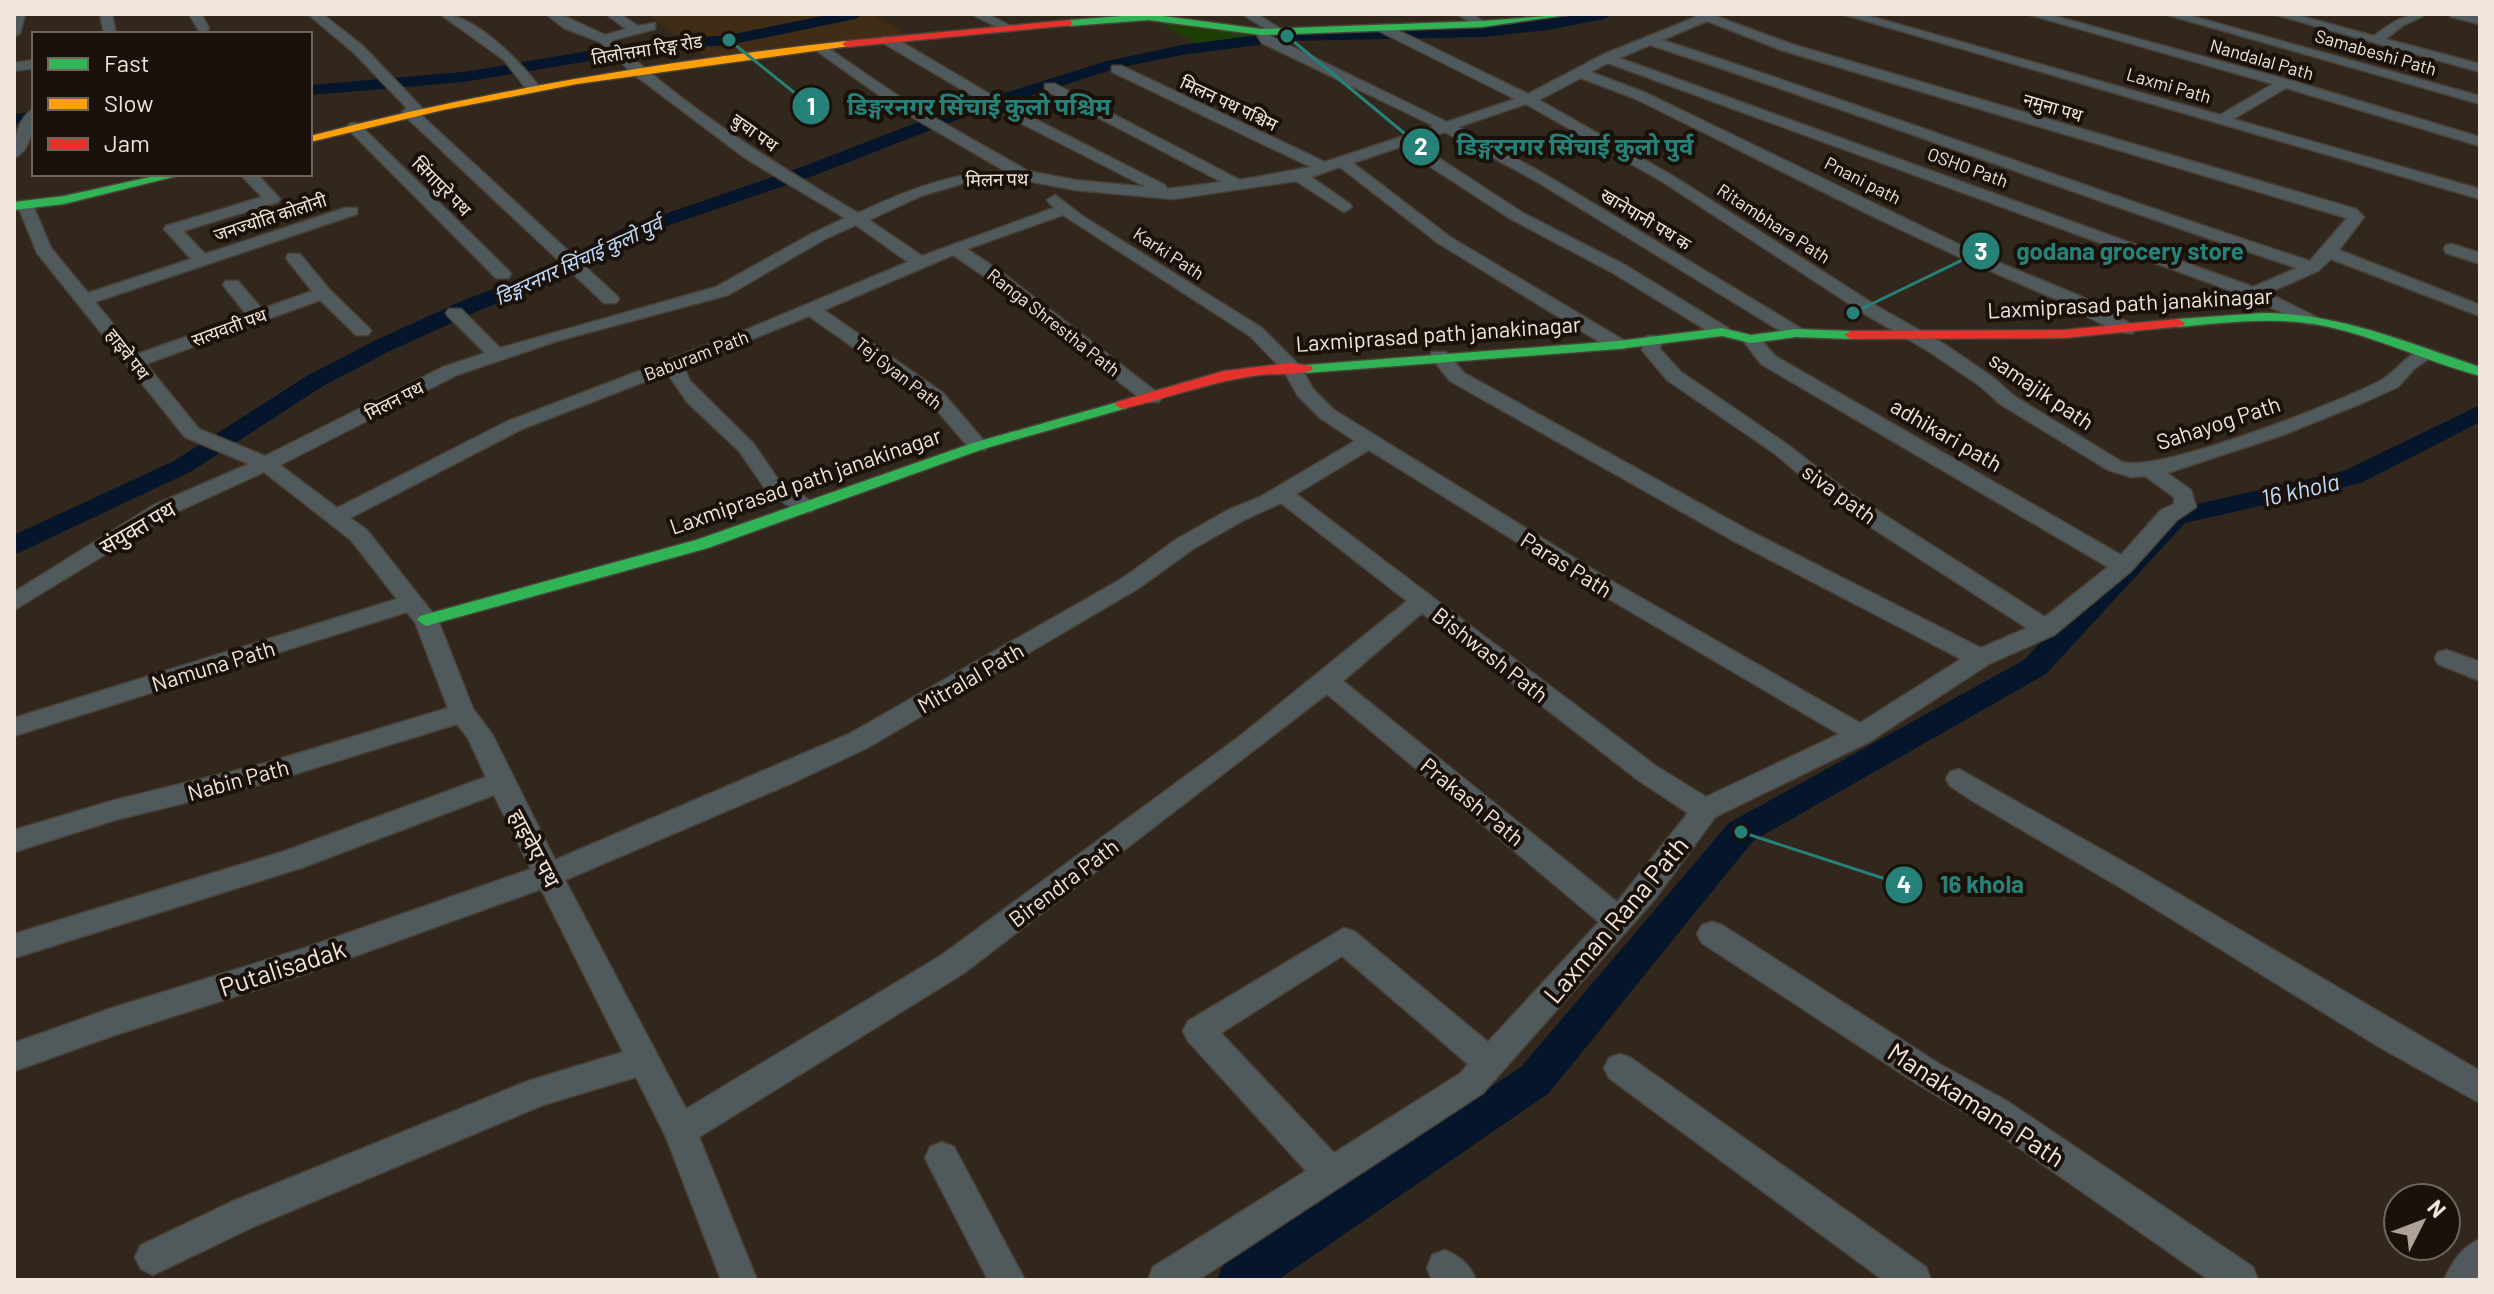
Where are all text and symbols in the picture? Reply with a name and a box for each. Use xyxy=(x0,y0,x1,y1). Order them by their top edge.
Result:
street label: Samabeshi Path xyxy=(2313,24,2439,80)
street label: तिलोत्तमा रिङ्ग रोड xyxy=(590,29,704,69)
legend xyxy=(32,32,312,176)
street label: Nandalal Path xyxy=(2208,34,2316,84)
text: Fast xyxy=(104,48,149,77)
street label: Laxmi Path xyxy=(2124,62,2214,108)
street label: मिलन पथ पश्चिम xyxy=(1177,71,1282,136)
callout: डिङ्गरनगर सिंचाई कुलो पश्चिम xyxy=(791,82,1127,130)
text: Slow xyxy=(104,88,153,117)
street label: नमुना पथ xyxy=(2020,88,2086,128)
text: 1 xyxy=(807,91,815,120)
text: डिङ्गरनगर सिंचाई कुलो पश्चिम xyxy=(847,91,1111,122)
street label: बुचा पथ xyxy=(726,108,783,158)
callout: डिङ्गरनगर सिंचाई कुलो पुर्व xyxy=(1401,123,1710,171)
text: Jam xyxy=(104,128,150,157)
text: 2 xyxy=(1414,131,1428,160)
text: डिङ्गरनगर सिंचाई कुलो पुर्व xyxy=(1457,131,1694,162)
street label: OSHO Path xyxy=(1925,142,2011,192)
street label: Pnani path xyxy=(1821,151,1905,209)
street label: सिंगापुरे पथ xyxy=(406,152,476,222)
street label: मिलन पथ xyxy=(965,167,1029,191)
street label: Ritambhara Path xyxy=(1713,178,1835,268)
street label: खानेपानी पथ क xyxy=(1597,183,1696,255)
street label: जनज्योति कोलोनी xyxy=(211,188,329,246)
water label: डिङ्गरनगर सिंचाई कुलो पुर्व xyxy=(491,209,671,311)
street label: Karki Path xyxy=(1129,222,1209,284)
callout: godana grocery store xyxy=(1961,227,2260,275)
text: 3 xyxy=(1975,236,1987,265)
text: godana grocery store xyxy=(2016,236,2244,265)
street label: Ranga Shrestha Path xyxy=(983,263,1125,381)
street label: Laxmiprasad path janakinagar xyxy=(1987,282,2273,322)
street label: सत्यवती पथ xyxy=(189,303,270,351)
street label: Laxmiprasad path janakinagar xyxy=(1295,310,1581,356)
street label: हाइवे पथ xyxy=(101,324,155,384)
street label: Baburam Path xyxy=(641,325,751,385)
street label: Tej Gyan Path xyxy=(851,332,947,414)
street label: samajik path xyxy=(1985,345,2099,435)
street label: मिलन पथ xyxy=(361,376,427,424)
street label: Sahayog Path xyxy=(2153,390,2283,454)
street label: adhikari path xyxy=(1887,392,2007,476)
street label: Laxmiprasad path janakinagar xyxy=(666,421,944,539)
street label: siva path xyxy=(1798,457,1882,529)
water label: 16 khola xyxy=(2258,466,2342,512)
street label: संयुक्त पथ xyxy=(95,495,182,562)
street label: Paras Path xyxy=(1517,526,1617,602)
street label: Bishwash Path xyxy=(1428,601,1554,707)
street label: Namuna Path xyxy=(148,634,278,696)
street label: Mitralal Path xyxy=(912,636,1028,718)
street label: Prakash Path xyxy=(1416,752,1530,850)
street label: Nabin Path xyxy=(184,753,292,805)
street label: हाइवेए पथ xyxy=(504,805,567,892)
street label: Laxman Rana Path xyxy=(1536,829,1694,1009)
street label: Birendra Path xyxy=(1003,832,1123,932)
callout: 16 khola xyxy=(1884,861,2040,909)
text: 4 xyxy=(1897,869,1911,898)
text: 16 khola xyxy=(1940,869,2024,898)
street label: Putalisadak xyxy=(215,932,349,1002)
street label: Manakamana Path xyxy=(1883,1035,2071,1173)
north arrow xyxy=(2382,1182,2462,1262)
text: N xyxy=(2423,1194,2452,1222)

